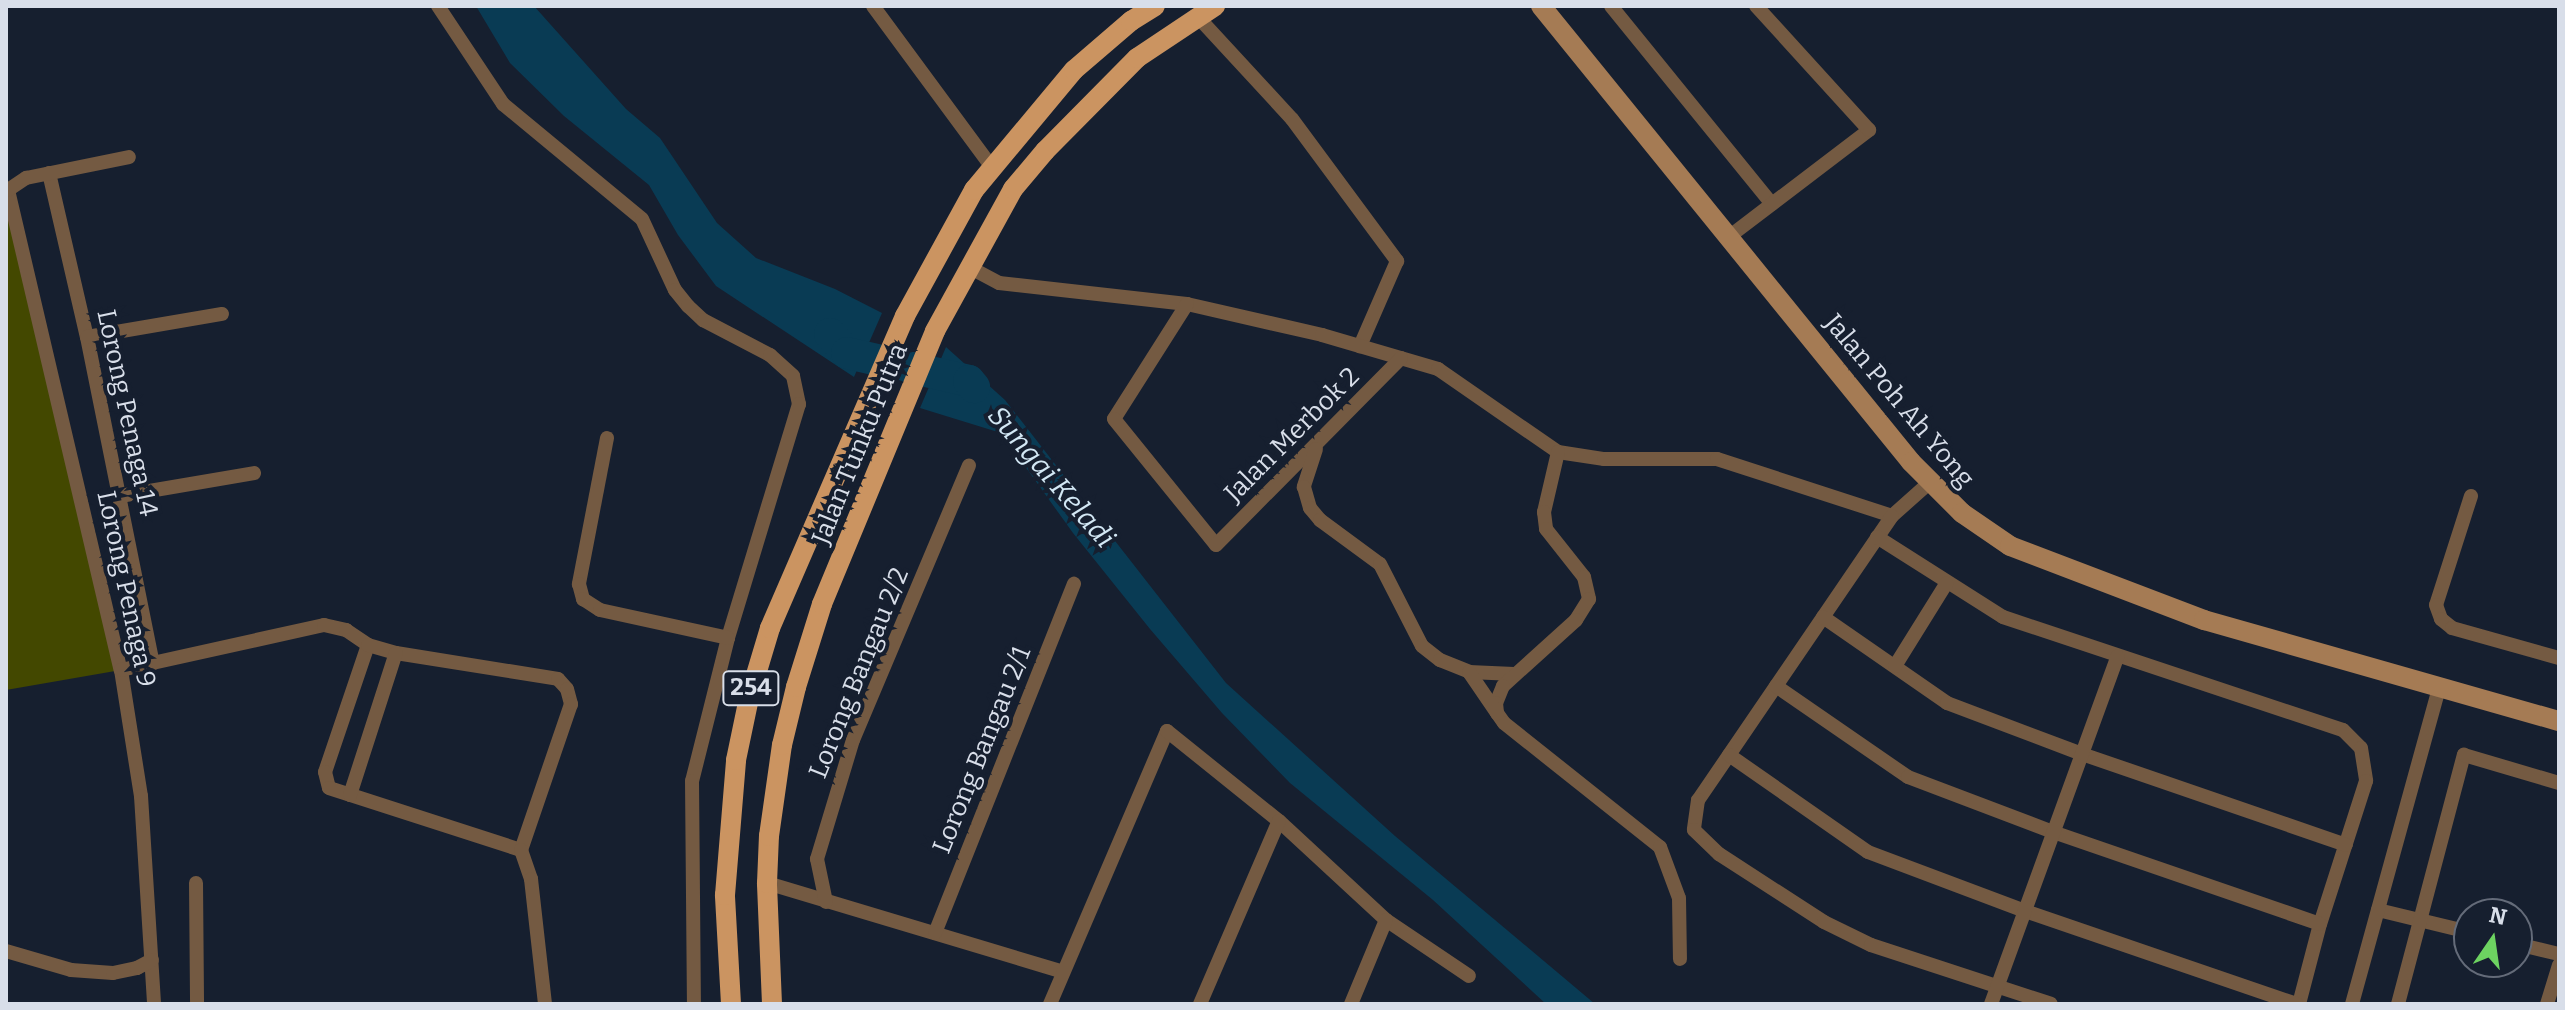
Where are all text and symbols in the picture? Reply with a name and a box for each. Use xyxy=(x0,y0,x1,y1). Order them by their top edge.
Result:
street label: Lorong Penaga 14 xyxy=(90,307,164,519)
street label: Jalan Poh Ah Yong xyxy=(1817,308,1981,494)
street label: Jalan Tunku Putra xyxy=(805,339,915,549)
street label: Jalan Merbok 2 xyxy=(1218,361,1366,509)
water label: Sungai Keladi xyxy=(980,399,1122,555)
street label: Lorong Penaga 9 xyxy=(90,488,162,690)
street label: Lorong Bangau 2/2 xyxy=(803,563,915,783)
street label: Lorong Bangau 2/1 xyxy=(926,642,1038,858)
road number: 254 xyxy=(721,668,781,708)
north arrow xyxy=(2453,898,2533,978)
text: N xyxy=(2487,901,2509,931)

